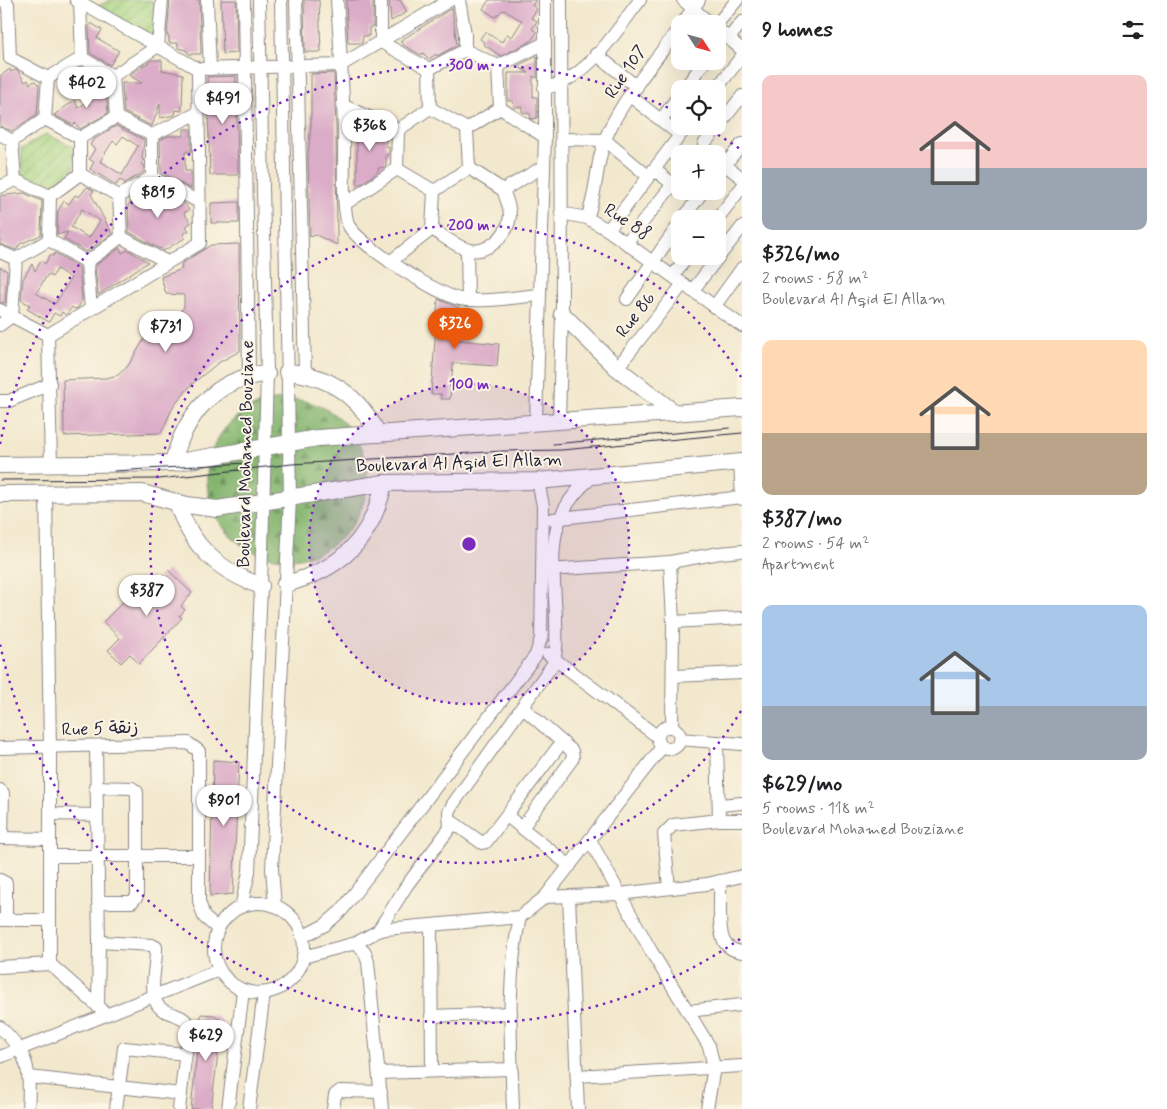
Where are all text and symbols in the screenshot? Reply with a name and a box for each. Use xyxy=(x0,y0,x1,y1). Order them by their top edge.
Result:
north arrow xyxy=(671,15,726,70)
map controls xyxy=(671,15,726,265)
text: 9 homes xyxy=(762,16,833,44)
icon: filters xyxy=(1119,16,1147,44)
street label: Rue 107 xyxy=(599,40,653,104)
text: 300 m xyxy=(449,56,489,76)
pin: $402 xyxy=(57,66,117,109)
text: $402 xyxy=(68,72,106,93)
button: locate xyxy=(671,80,726,135)
pin: $491 xyxy=(193,82,253,125)
text: $491 xyxy=(206,88,240,109)
icon: home xyxy=(910,108,1000,198)
pin: $368 xyxy=(340,110,400,152)
text: $368 xyxy=(353,115,387,136)
button: + xyxy=(671,145,726,200)
pin: $815 xyxy=(128,176,188,219)
text: $815 xyxy=(141,182,175,203)
street label: Rue 88 xyxy=(599,198,655,246)
button: − xyxy=(671,210,726,265)
text: 200 m xyxy=(449,216,490,236)
text: $326/mo xyxy=(762,240,840,268)
text: 2 rooms · 58 m² xyxy=(762,268,868,289)
street label: Rue 86 xyxy=(611,287,661,343)
text: Boulevard Al Aqid El Allam xyxy=(762,289,945,310)
pin: $326 xyxy=(425,308,485,350)
pin: $731 xyxy=(136,310,196,353)
text: $326 xyxy=(439,313,471,334)
text: $731 xyxy=(150,316,182,337)
street label: Boulevard Mohamed Bouziane xyxy=(232,340,260,568)
icon: home xyxy=(910,373,1000,463)
text: 100 m xyxy=(449,375,489,395)
street label: Boulevard Al Aqid El Allam xyxy=(356,447,562,479)
text: $387/mo xyxy=(762,505,842,533)
text: 2 rooms · 54 m² xyxy=(762,533,869,554)
centre of rings xyxy=(460,535,478,553)
text: Apartment xyxy=(762,554,835,575)
pin: $387 xyxy=(117,574,177,617)
text: $387 xyxy=(130,580,164,601)
icon: home xyxy=(910,638,1000,728)
street label: Rue 5 زنقة xyxy=(61,716,139,742)
text: $629/mo xyxy=(762,770,842,798)
pin: $901 xyxy=(194,784,254,827)
text: $901 xyxy=(208,790,240,811)
text: 5 rooms · 118 m² xyxy=(762,798,875,819)
text: Boulevard Mohamed Bouziane xyxy=(762,819,964,840)
pin: $629 xyxy=(176,1020,236,1062)
text: $629 xyxy=(189,1025,223,1046)

